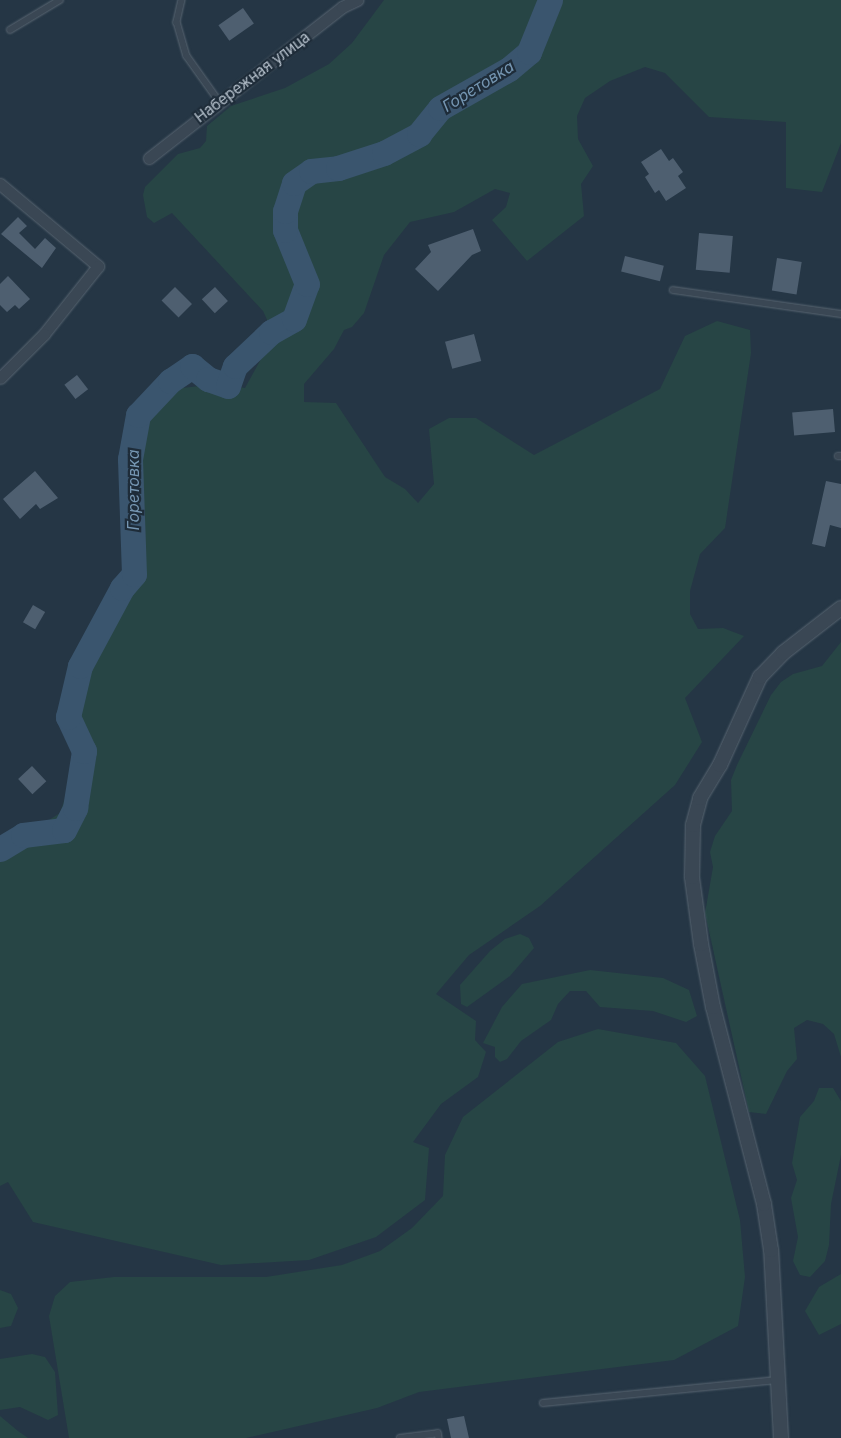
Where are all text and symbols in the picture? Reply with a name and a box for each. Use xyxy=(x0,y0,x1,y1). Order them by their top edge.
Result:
street label: Набережная улица xyxy=(191,28,313,126)
water label: Горетовка xyxy=(439,56,517,116)
water label: Горетовка xyxy=(123,450,143,530)

